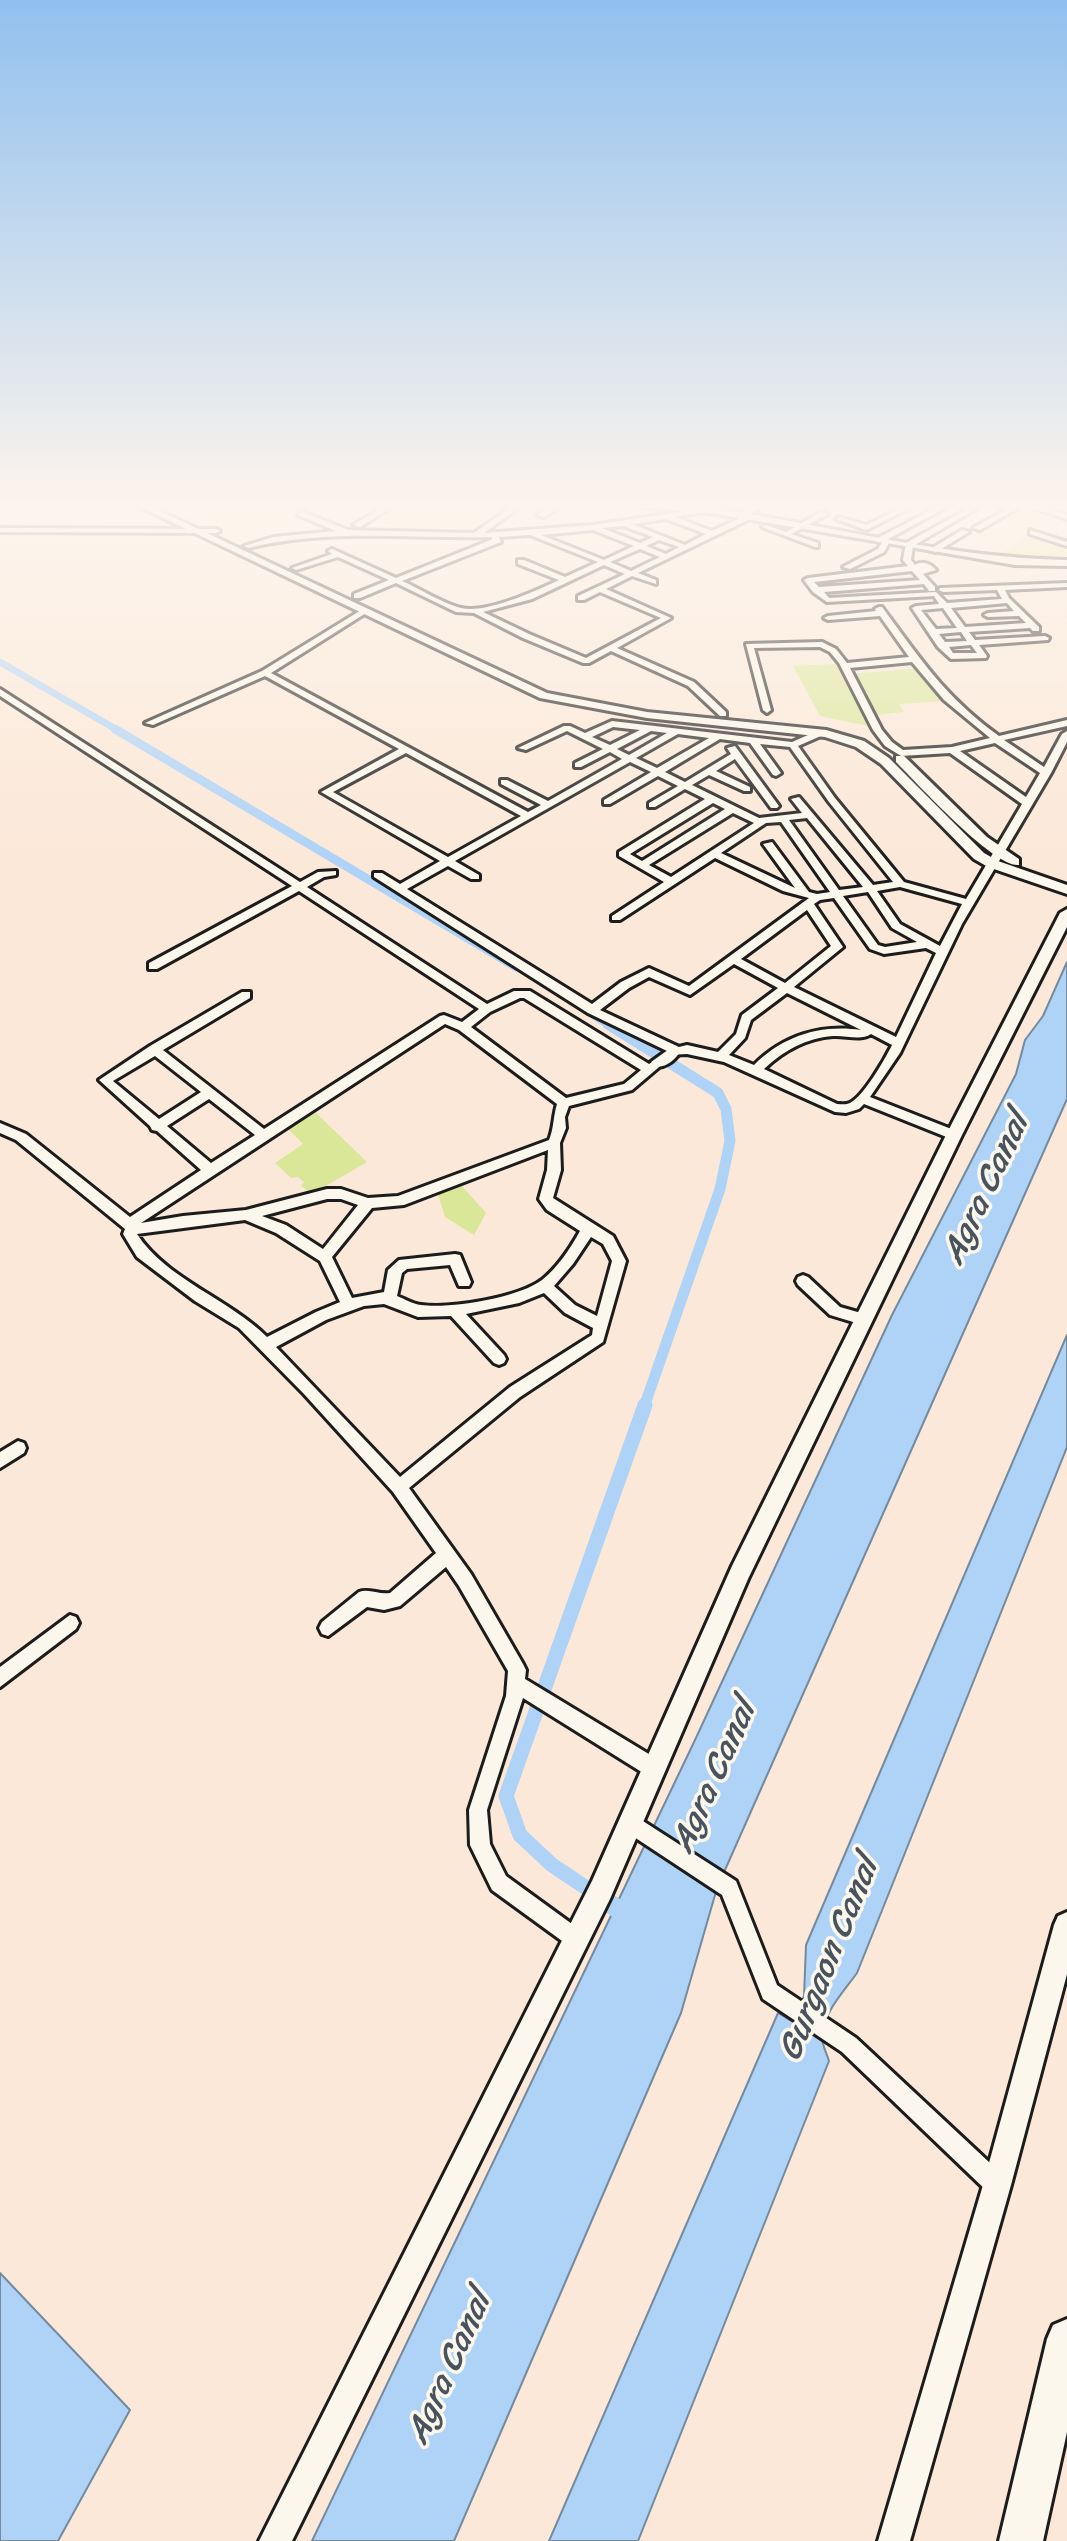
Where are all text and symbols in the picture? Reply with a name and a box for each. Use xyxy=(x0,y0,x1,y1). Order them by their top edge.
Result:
water label: Agra Canal xyxy=(934,1107,1040,1271)
water label: Agra Canal xyxy=(663,1694,767,1860)
water label: Gurgaon Canal xyxy=(771,1852,889,2066)
water label: Agra Canal xyxy=(398,2285,502,2451)

